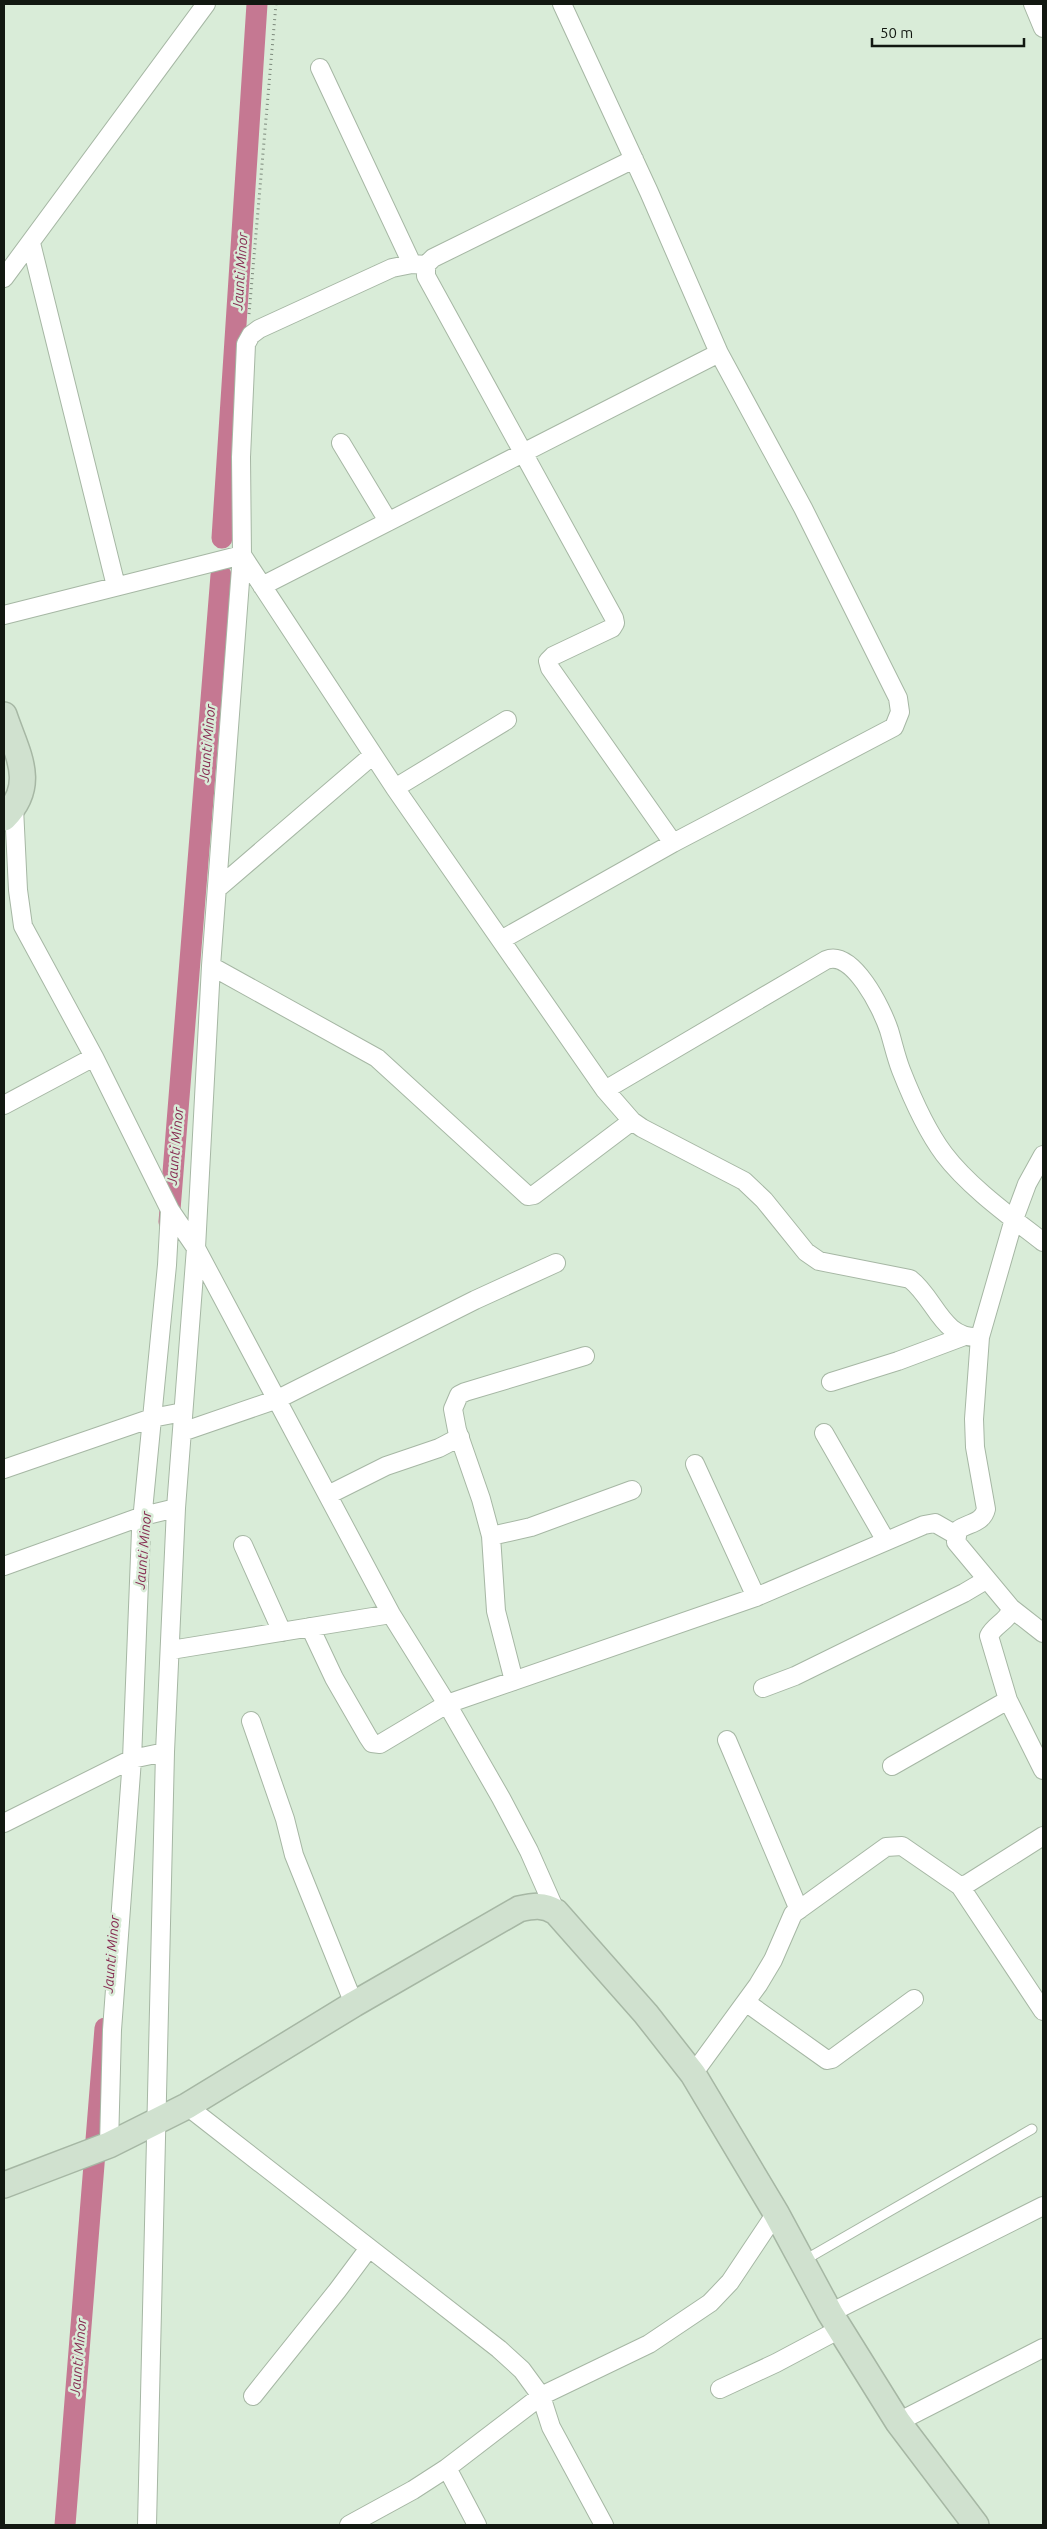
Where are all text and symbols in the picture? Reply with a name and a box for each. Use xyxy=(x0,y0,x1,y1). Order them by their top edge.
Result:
scale bar xyxy=(872,15,1024,47)
text: 50 m xyxy=(880,24,913,41)
water label: Jaunti Minor xyxy=(229,231,251,311)
water label: Jaunti Minor xyxy=(196,703,218,783)
water label: Jaunti Minor xyxy=(164,1106,186,1186)
water label: Jaunti Minor xyxy=(132,1510,154,1590)
water label: Jaunti Minor xyxy=(100,1914,122,1994)
water label: Jaunti Minor xyxy=(67,2317,89,2397)

